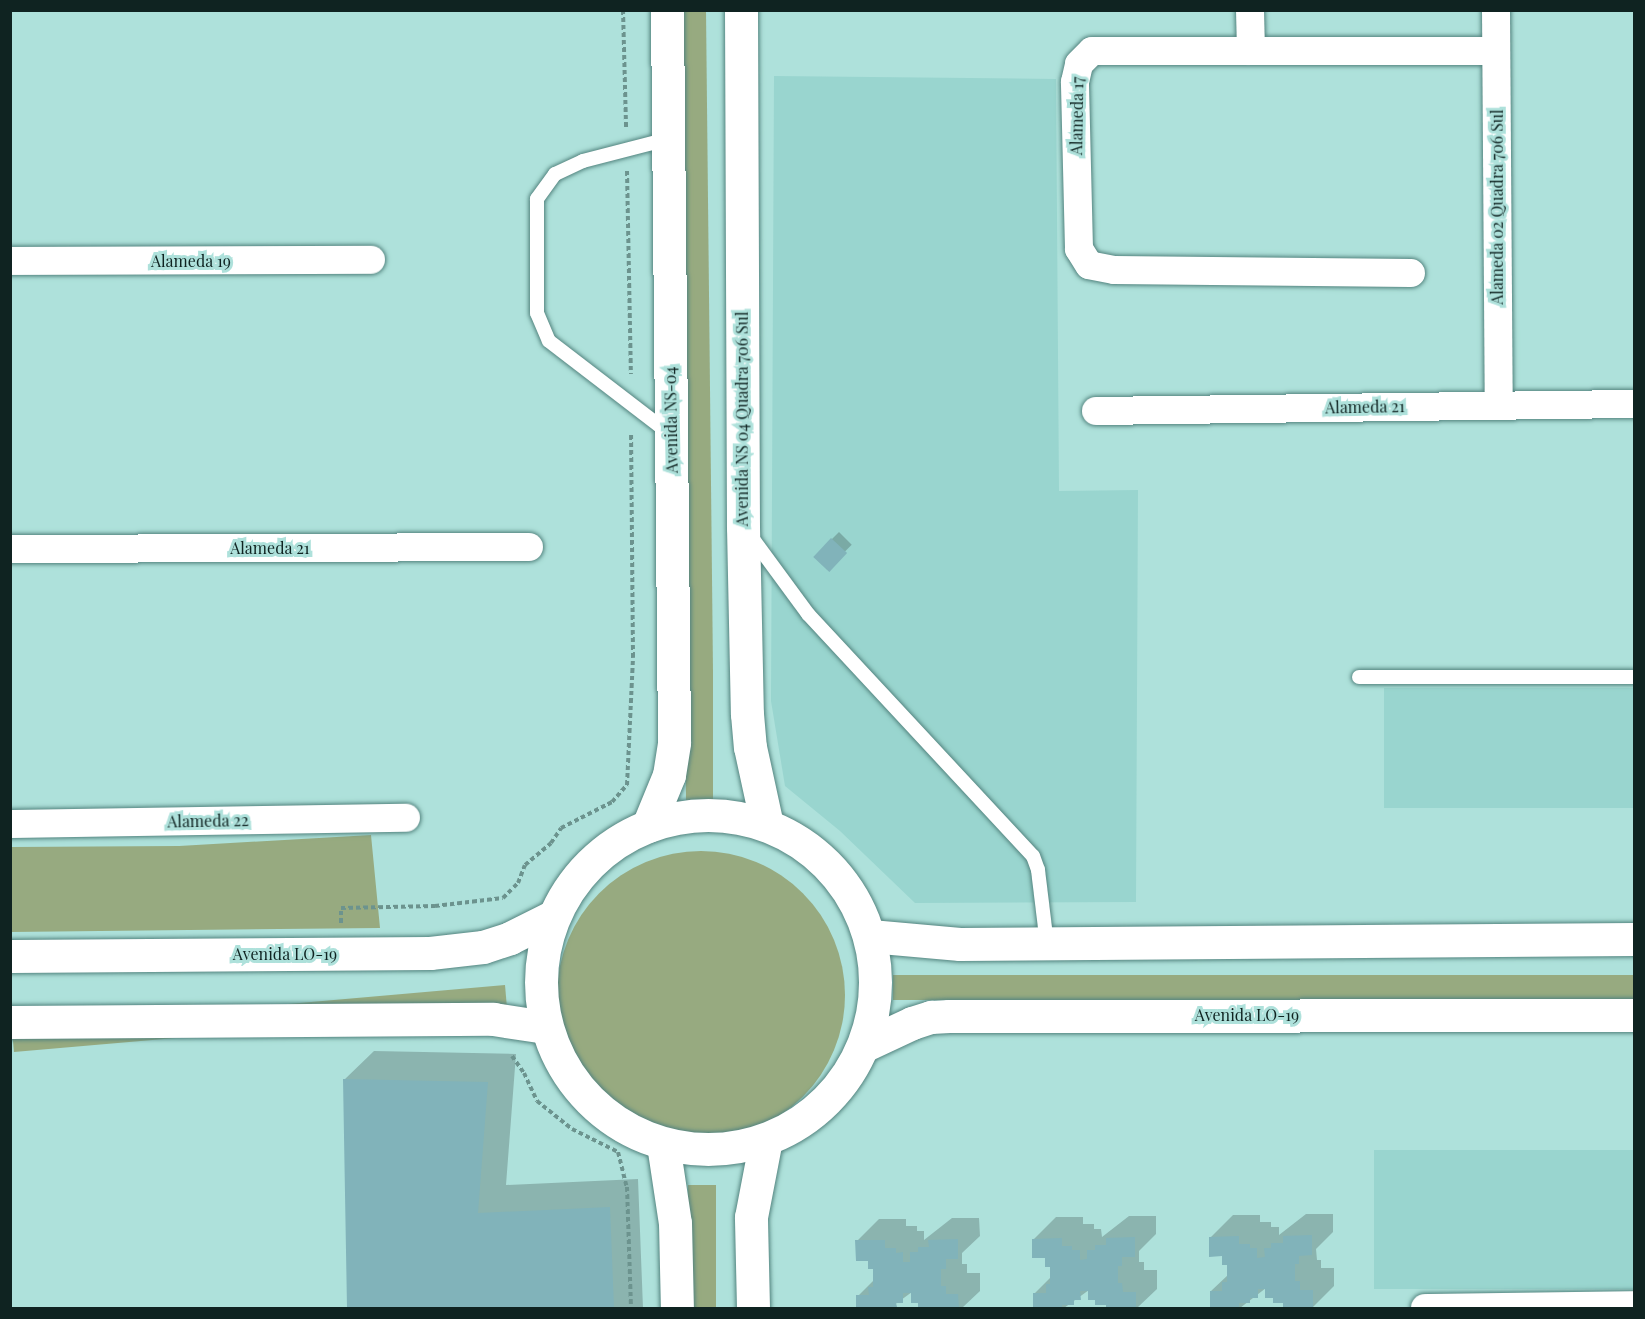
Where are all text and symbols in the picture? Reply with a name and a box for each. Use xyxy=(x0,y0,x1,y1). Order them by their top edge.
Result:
street label: Alameda 17 xyxy=(1067,77,1087,155)
street label: Alameda 02 Quadra 706 Sul xyxy=(1487,109,1507,305)
street label: Alameda 19 xyxy=(151,251,231,271)
street label: Avenida NS 04 Quadra 706 Sul xyxy=(732,311,752,527)
street label: Avenida NS-04 xyxy=(660,366,682,474)
street label: Alameda 21 xyxy=(1325,397,1405,417)
street label: Alameda 21 xyxy=(230,538,310,558)
street label: Alameda 22 xyxy=(167,811,249,831)
street label: Avenida LO-19 xyxy=(233,944,337,964)
street label: Avenida LO-19 xyxy=(1195,1005,1299,1025)

